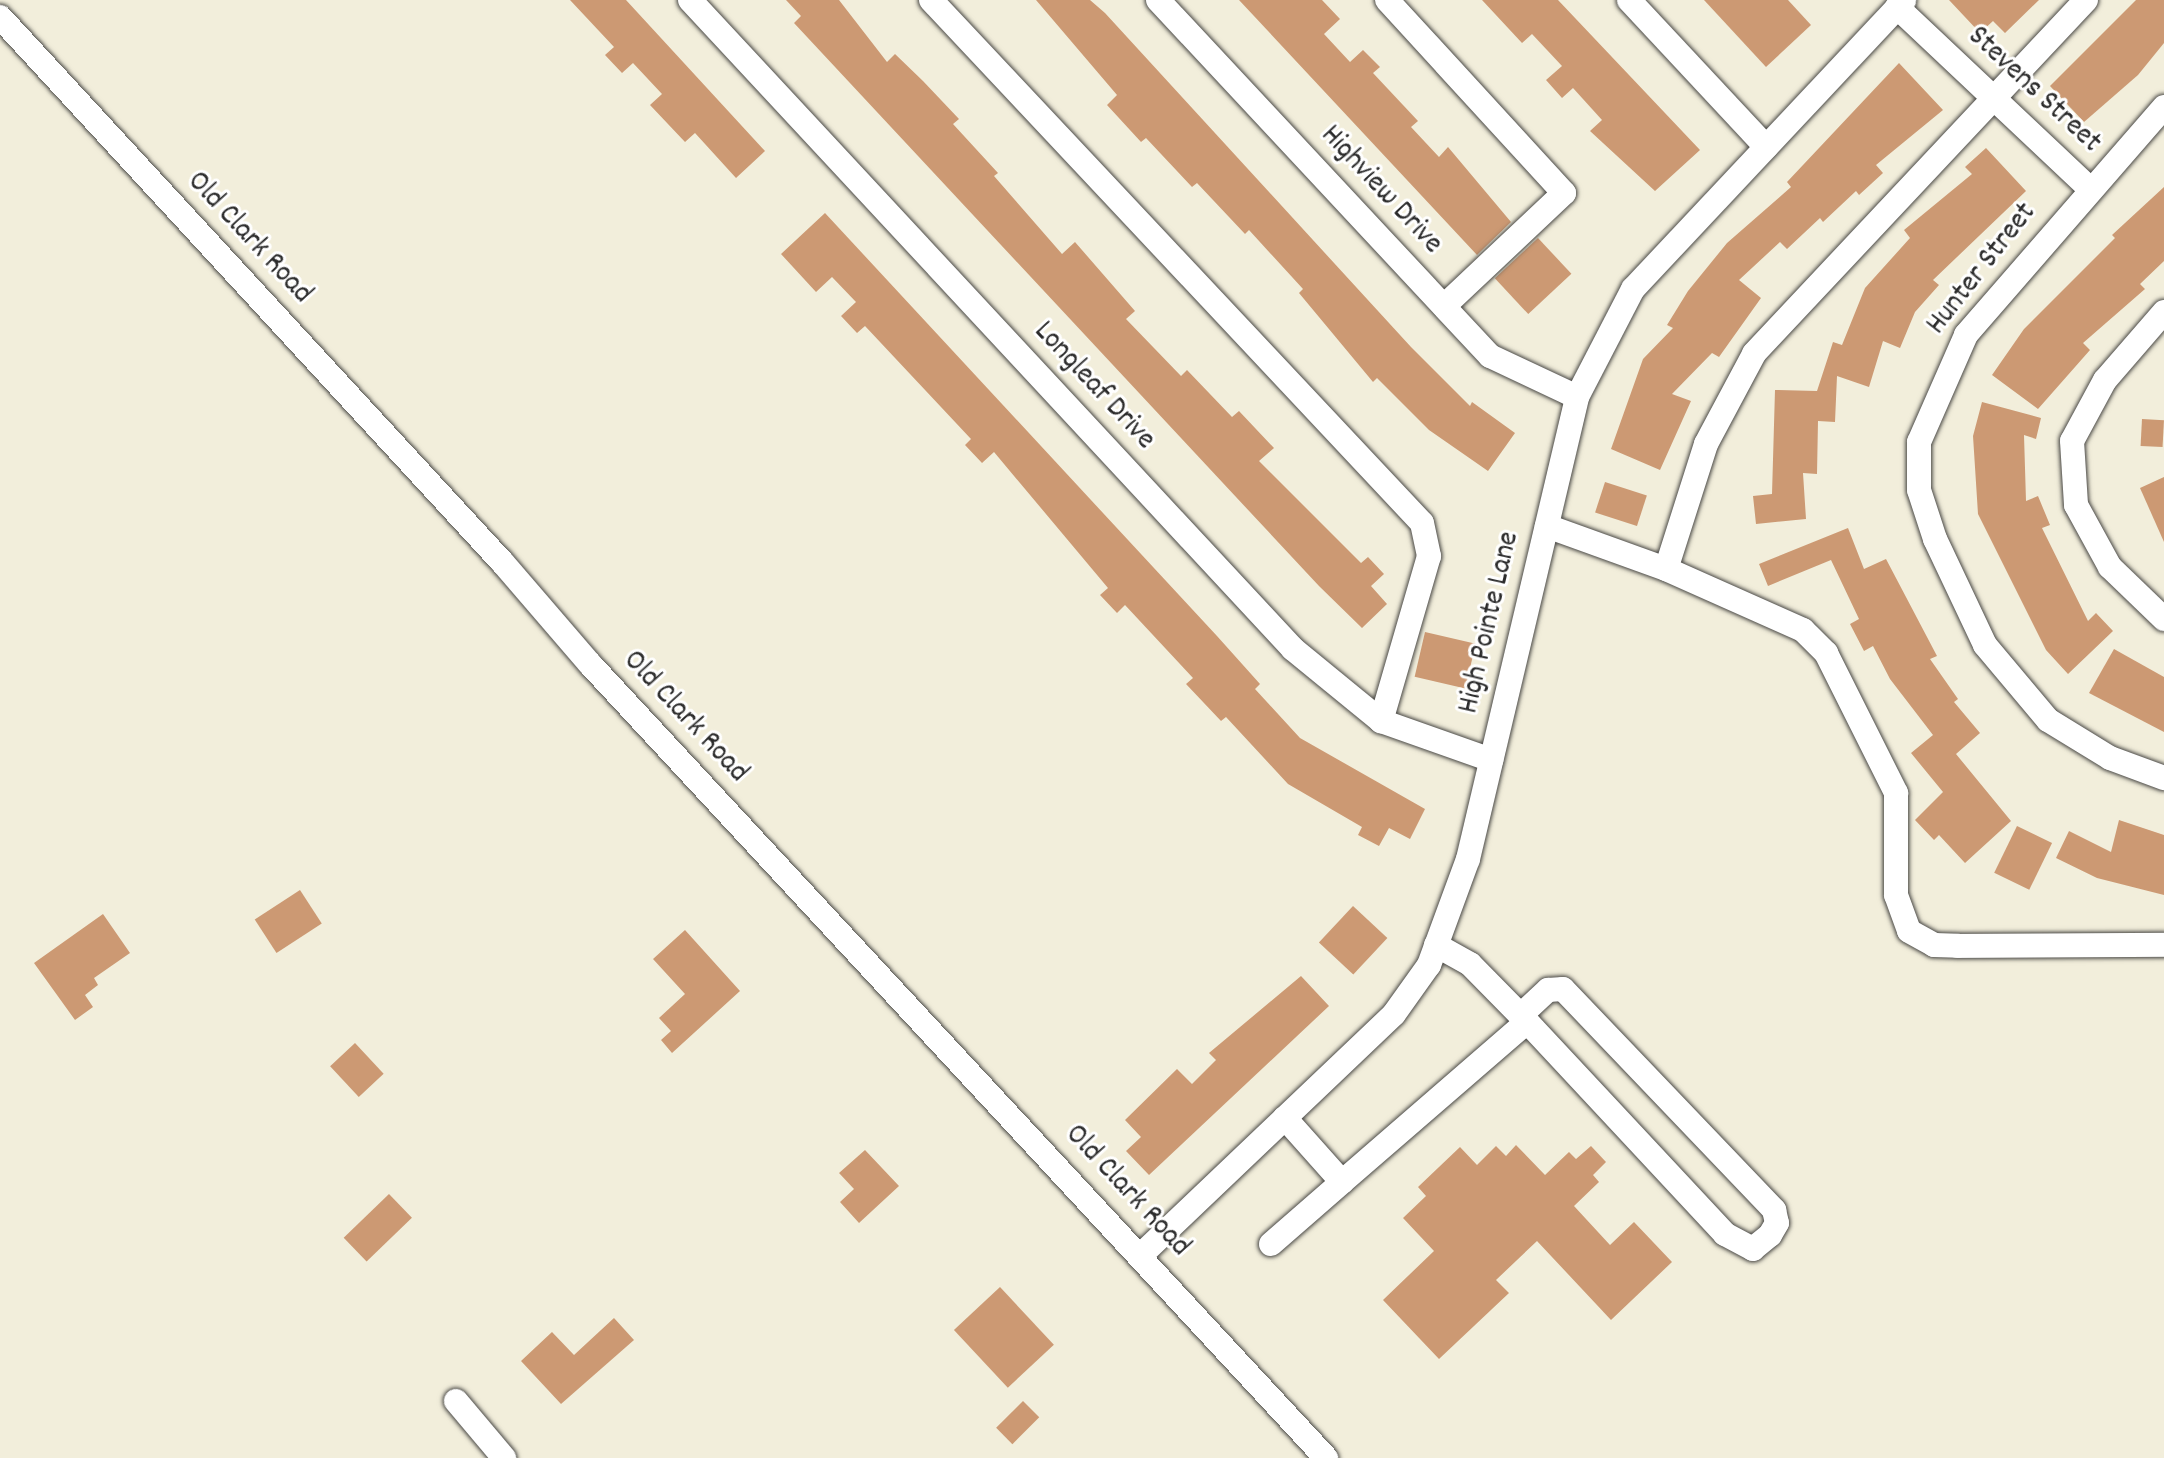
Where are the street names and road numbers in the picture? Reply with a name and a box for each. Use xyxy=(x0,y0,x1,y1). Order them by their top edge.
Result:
street label: Stevens Street xyxy=(1959,20,2107,162)
street label: Highview Drive xyxy=(1311,119,1449,263)
street label: Old Clark Road xyxy=(178,165,318,313)
street label: Hunter Street xyxy=(1920,197,2046,343)
street label: Longleaf Drive xyxy=(1025,315,1161,459)
street label: High Pointe Lane xyxy=(1453,529,1529,717)
street label: Old Clark Road xyxy=(614,644,754,792)
street label: Old Clark Road xyxy=(1056,1118,1196,1266)

